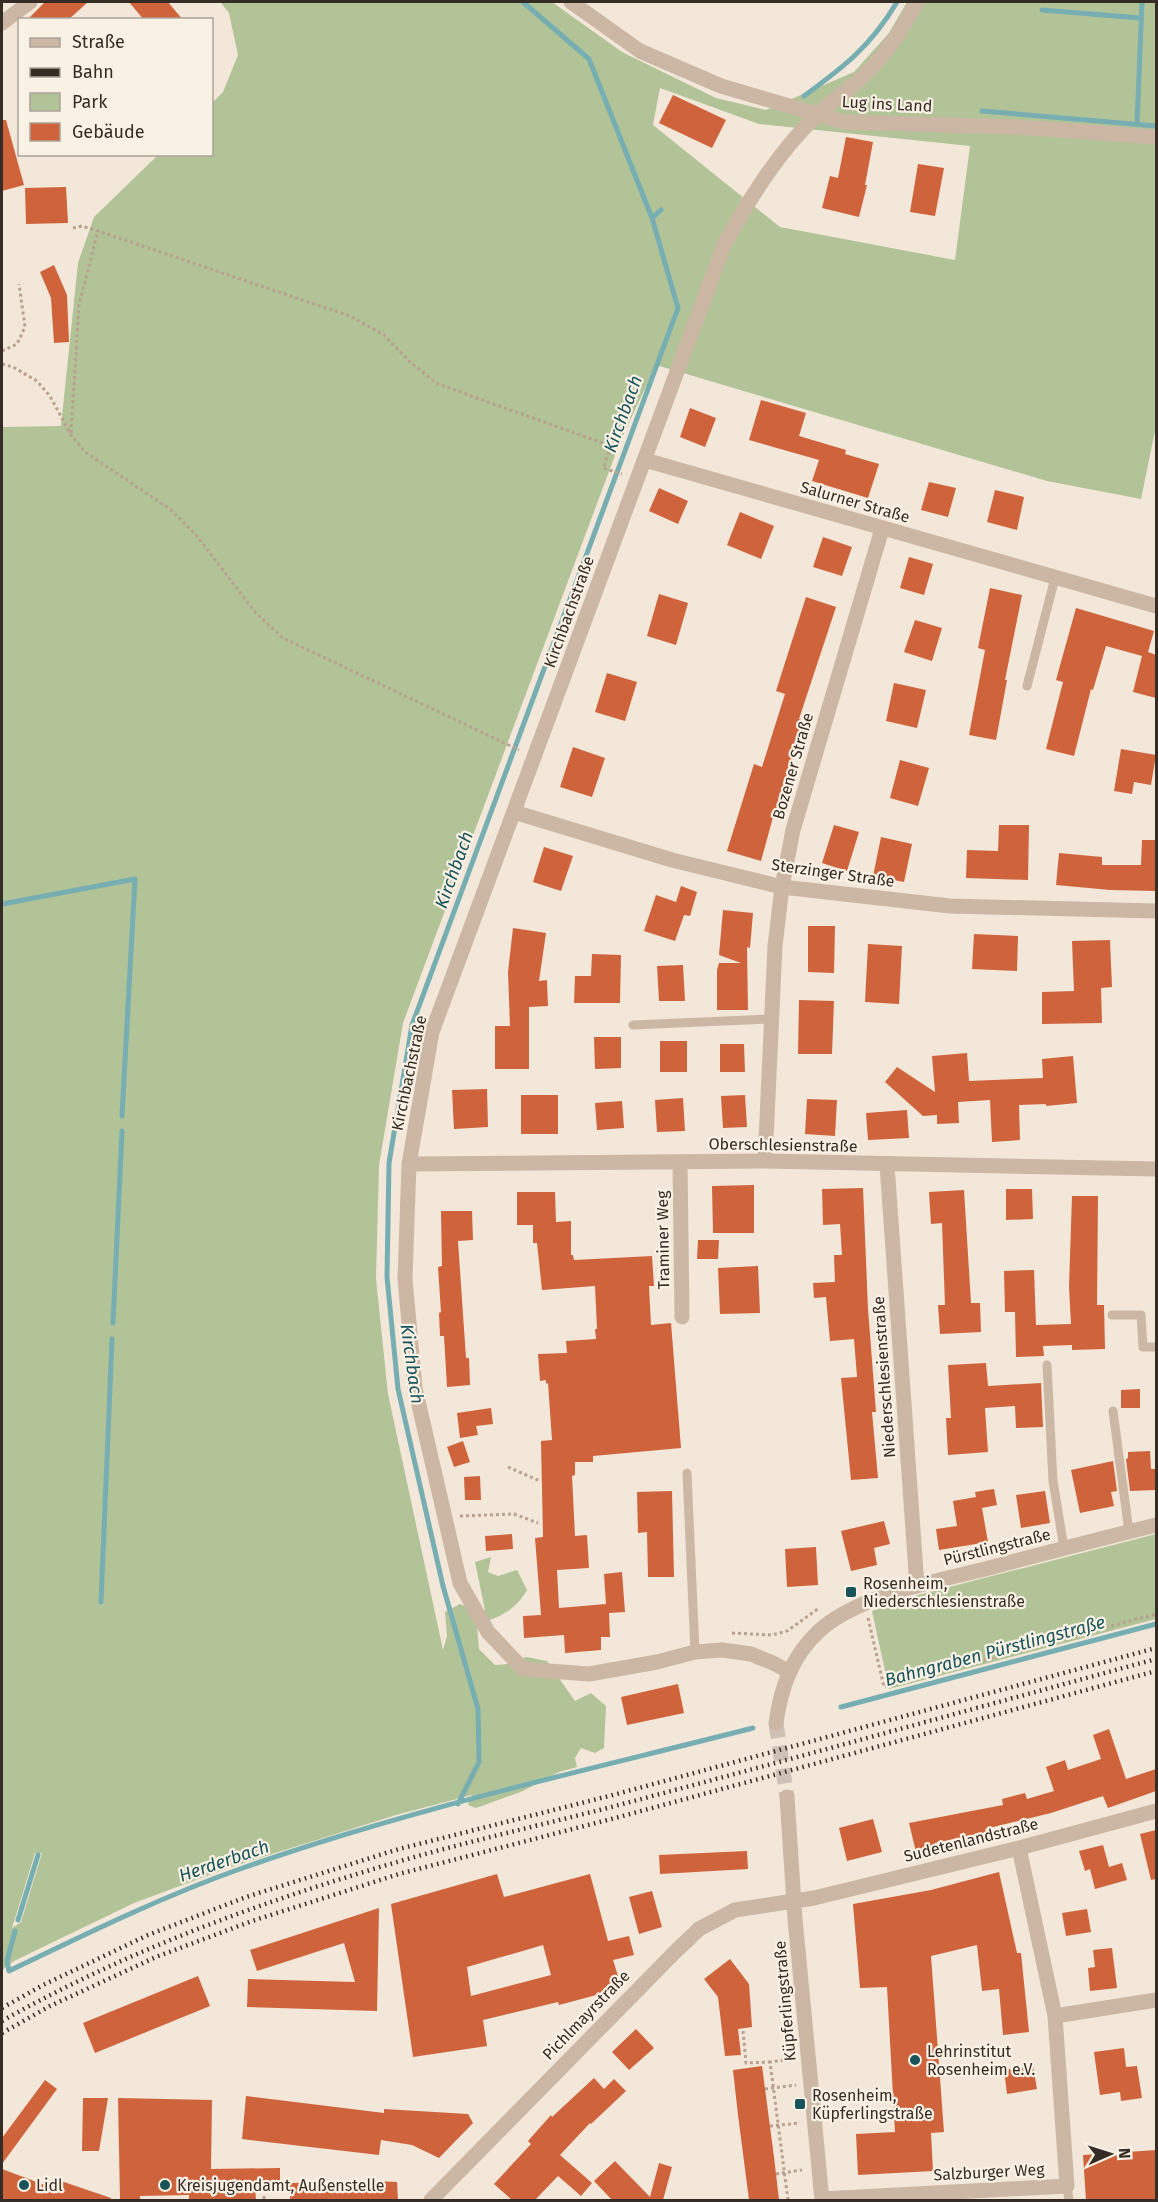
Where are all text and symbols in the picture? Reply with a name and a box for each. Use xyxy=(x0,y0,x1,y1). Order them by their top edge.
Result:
legend xyxy=(18,18,213,156)
text: Straße xyxy=(72,31,125,53)
text: Bahn xyxy=(72,61,114,83)
text: Park xyxy=(72,91,108,113)
street label: Lug ins Land xyxy=(841,92,933,116)
text: Gebäude xyxy=(72,121,145,143)
water label: Kirchbach xyxy=(599,372,647,456)
street label: Salurner Straße xyxy=(798,477,912,527)
street label: Kirchbachstraße xyxy=(540,554,598,670)
street label: Bozener Straße xyxy=(769,710,817,822)
water label: Kirchbach xyxy=(430,828,478,912)
street label: Sterzinger Straße xyxy=(770,855,896,891)
street label: Kirchbachstraße xyxy=(387,1014,431,1132)
street label: Oberschlesienstraße xyxy=(708,1134,858,1156)
street label: Traminer Weg xyxy=(653,1190,673,1290)
street label: Niederschlesienstraße xyxy=(869,1295,899,1459)
water label: Kirchbach xyxy=(396,1323,428,1405)
street label: Pürstlingstraße xyxy=(941,1525,1053,1569)
place label: Rosenheim, Niederschlesienstraße xyxy=(863,1574,1025,1611)
marker: Rosenheim, Niederschlesienstraße xyxy=(844,1585,858,1599)
water label: Bahngraben Pürstlingstraße xyxy=(882,1611,1108,1691)
street label: Sudetenlandstraße xyxy=(902,1814,1040,1866)
water label: Herderbach xyxy=(176,1835,272,1887)
street label: Küpferlingstraße xyxy=(770,1940,800,2062)
street label: Pichlmayrstraße xyxy=(538,1966,634,2064)
place label: Lehrinstitut Rosenheim e.V. xyxy=(927,2042,1036,2079)
marker: Lehrinstitut Rosenheim e.V. xyxy=(908,2053,922,2067)
place label: Rosenheim, Küpferlingstraße xyxy=(812,2086,933,2123)
marker: Rosenheim, Küpferlingstraße xyxy=(793,2097,807,2111)
north arrow xyxy=(1080,2124,1140,2184)
text: N xyxy=(1115,2147,1134,2159)
street label: Salzburger Weg xyxy=(933,2160,1046,2184)
place label: Lidl xyxy=(36,2176,63,2195)
place label: Kreisjugendamt, Außenstelle xyxy=(177,2176,385,2195)
marker: Lidl xyxy=(17,2178,31,2192)
marker: Kreisjugendamt, Außenstelle xyxy=(158,2178,172,2192)

